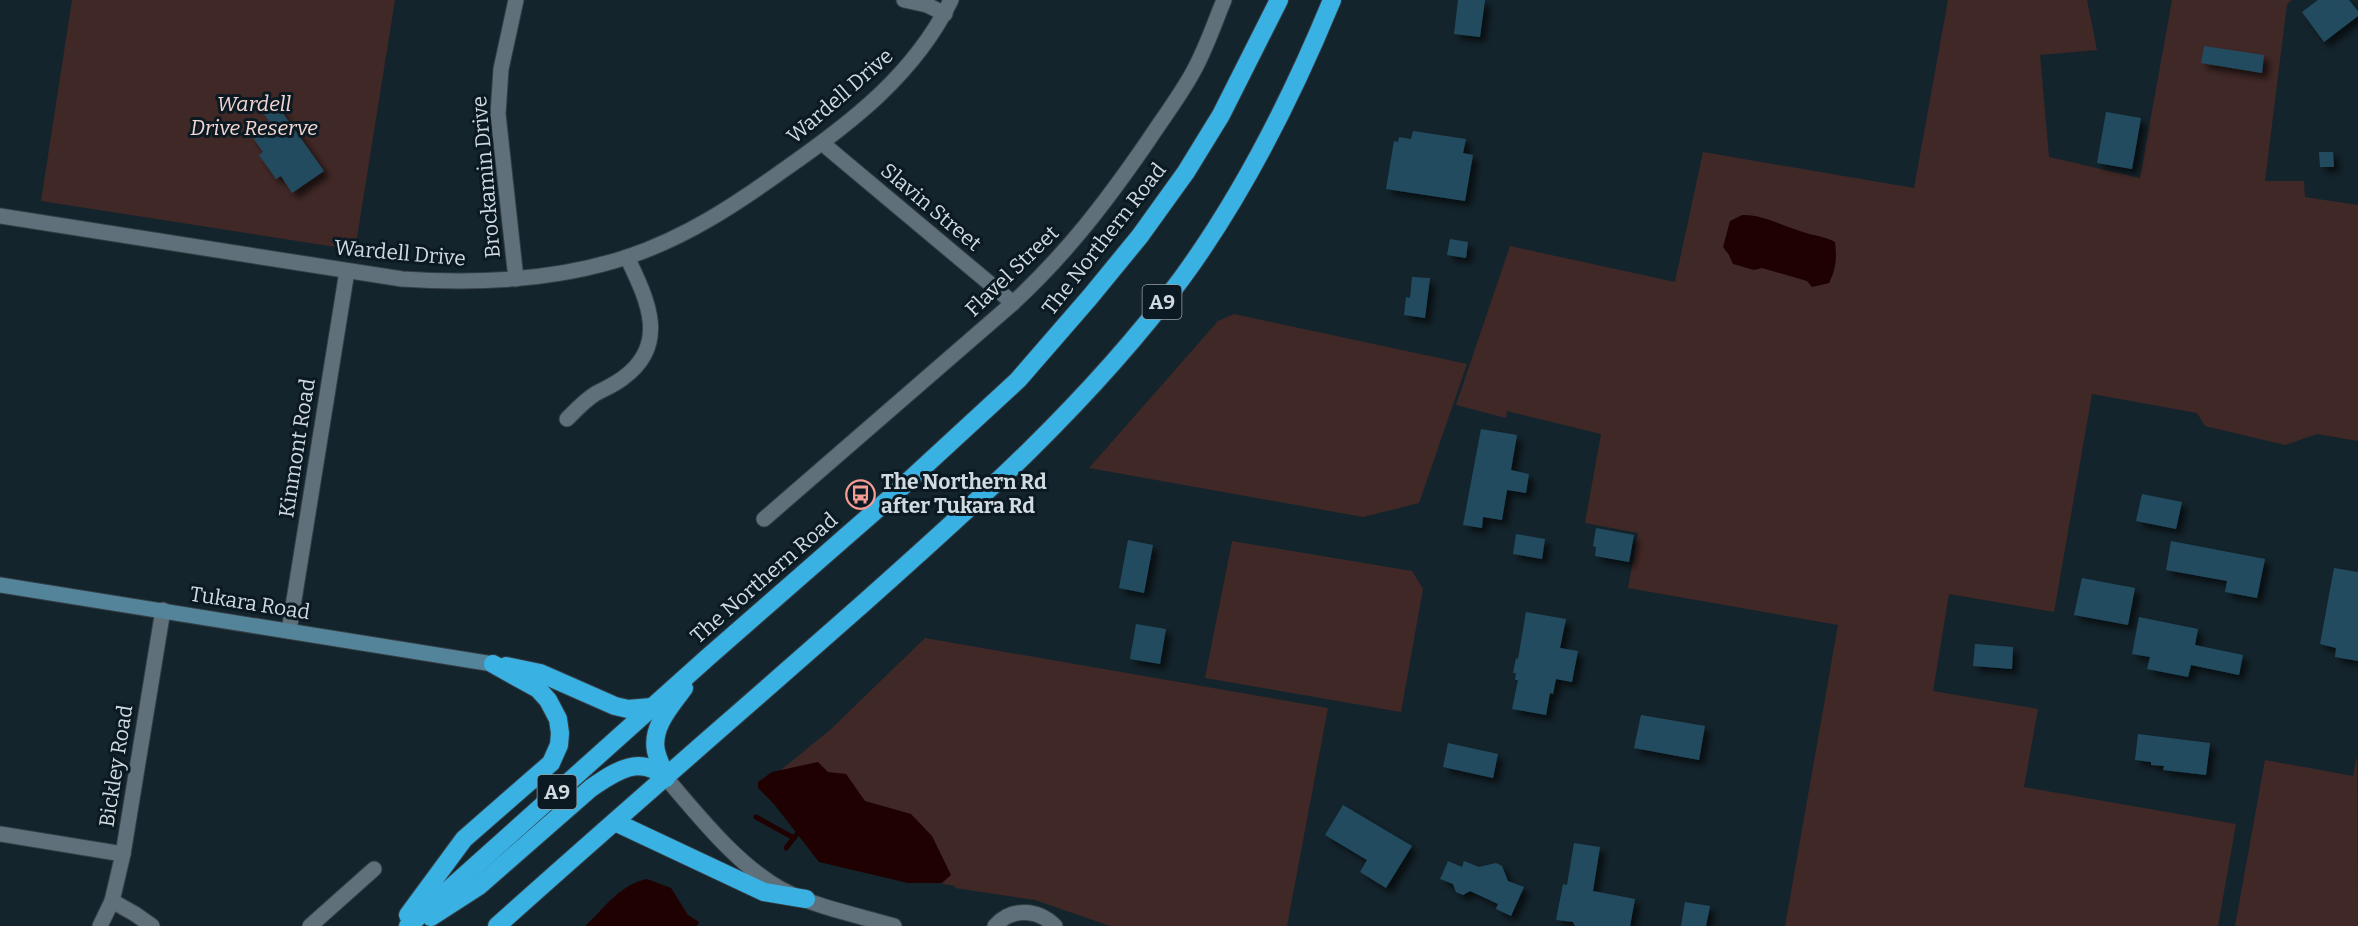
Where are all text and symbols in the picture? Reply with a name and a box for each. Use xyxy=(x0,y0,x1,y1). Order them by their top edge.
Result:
street label: Wardell Drive xyxy=(782,43,898,149)
park label: Wardell Drive Reserve xyxy=(190,91,318,141)
street label: Brockamin Drive xyxy=(466,95,506,259)
street label: Slavin Street xyxy=(875,157,987,257)
street label: The Northern Road xyxy=(1036,158,1172,320)
street label: Flavel Street xyxy=(960,220,1064,322)
street label: Wardell Drive xyxy=(333,234,467,272)
road number: A9 xyxy=(1142,285,1182,319)
street label: Kinmont Road xyxy=(273,376,321,520)
place label: The Northern Rd after Tukara Rd xyxy=(881,469,1047,519)
bus stop icon: The Northern Rd after Tukara Rd xyxy=(844,478,876,510)
street label: The Northern Road xyxy=(685,507,843,649)
street label: Tukara Road xyxy=(188,581,312,625)
street label: Bickley Road xyxy=(94,703,138,829)
road number: A9 xyxy=(538,775,576,809)

